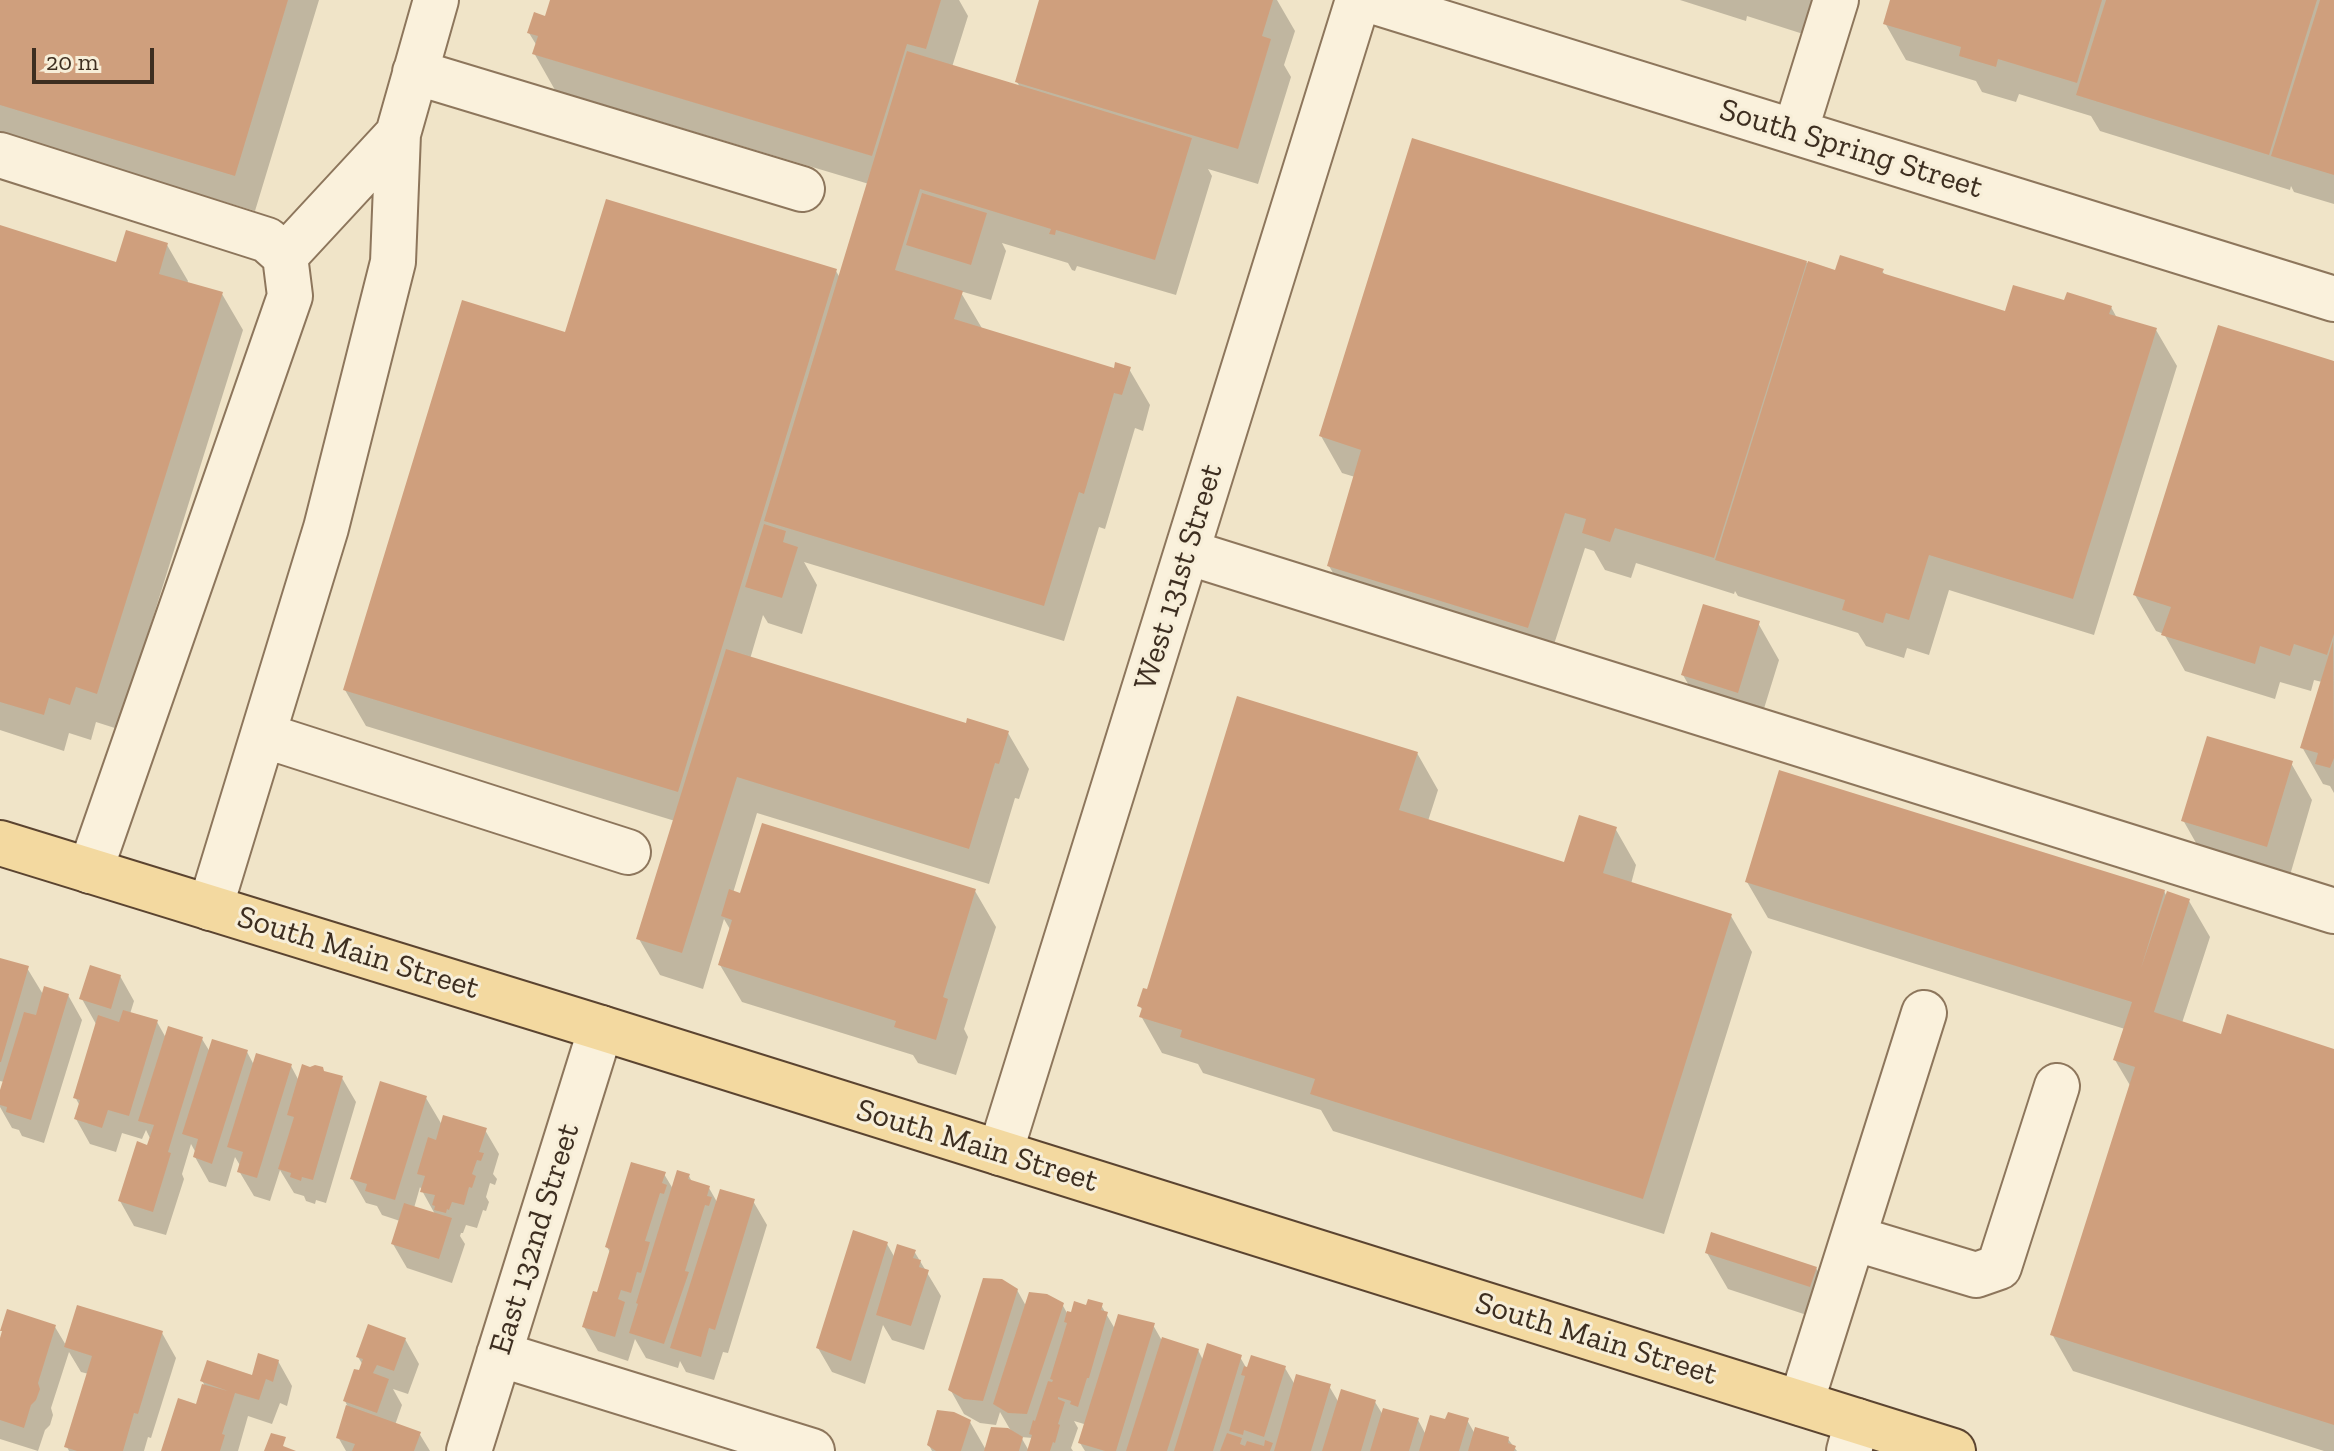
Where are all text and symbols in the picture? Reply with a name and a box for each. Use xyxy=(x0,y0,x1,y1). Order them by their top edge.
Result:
scale bar xyxy=(36,32,158,82)
text: 20 m xyxy=(46,47,98,76)
street label: South Spring Street xyxy=(1715,91,1987,207)
street label: West 131st Street xyxy=(1126,459,1232,695)
street label: South Main Street xyxy=(233,898,483,1008)
street label: South Main Street xyxy=(852,1091,1102,1201)
street label: East 132nd Street xyxy=(482,1119,588,1359)
street label: South Main Street xyxy=(1471,1284,1721,1394)

